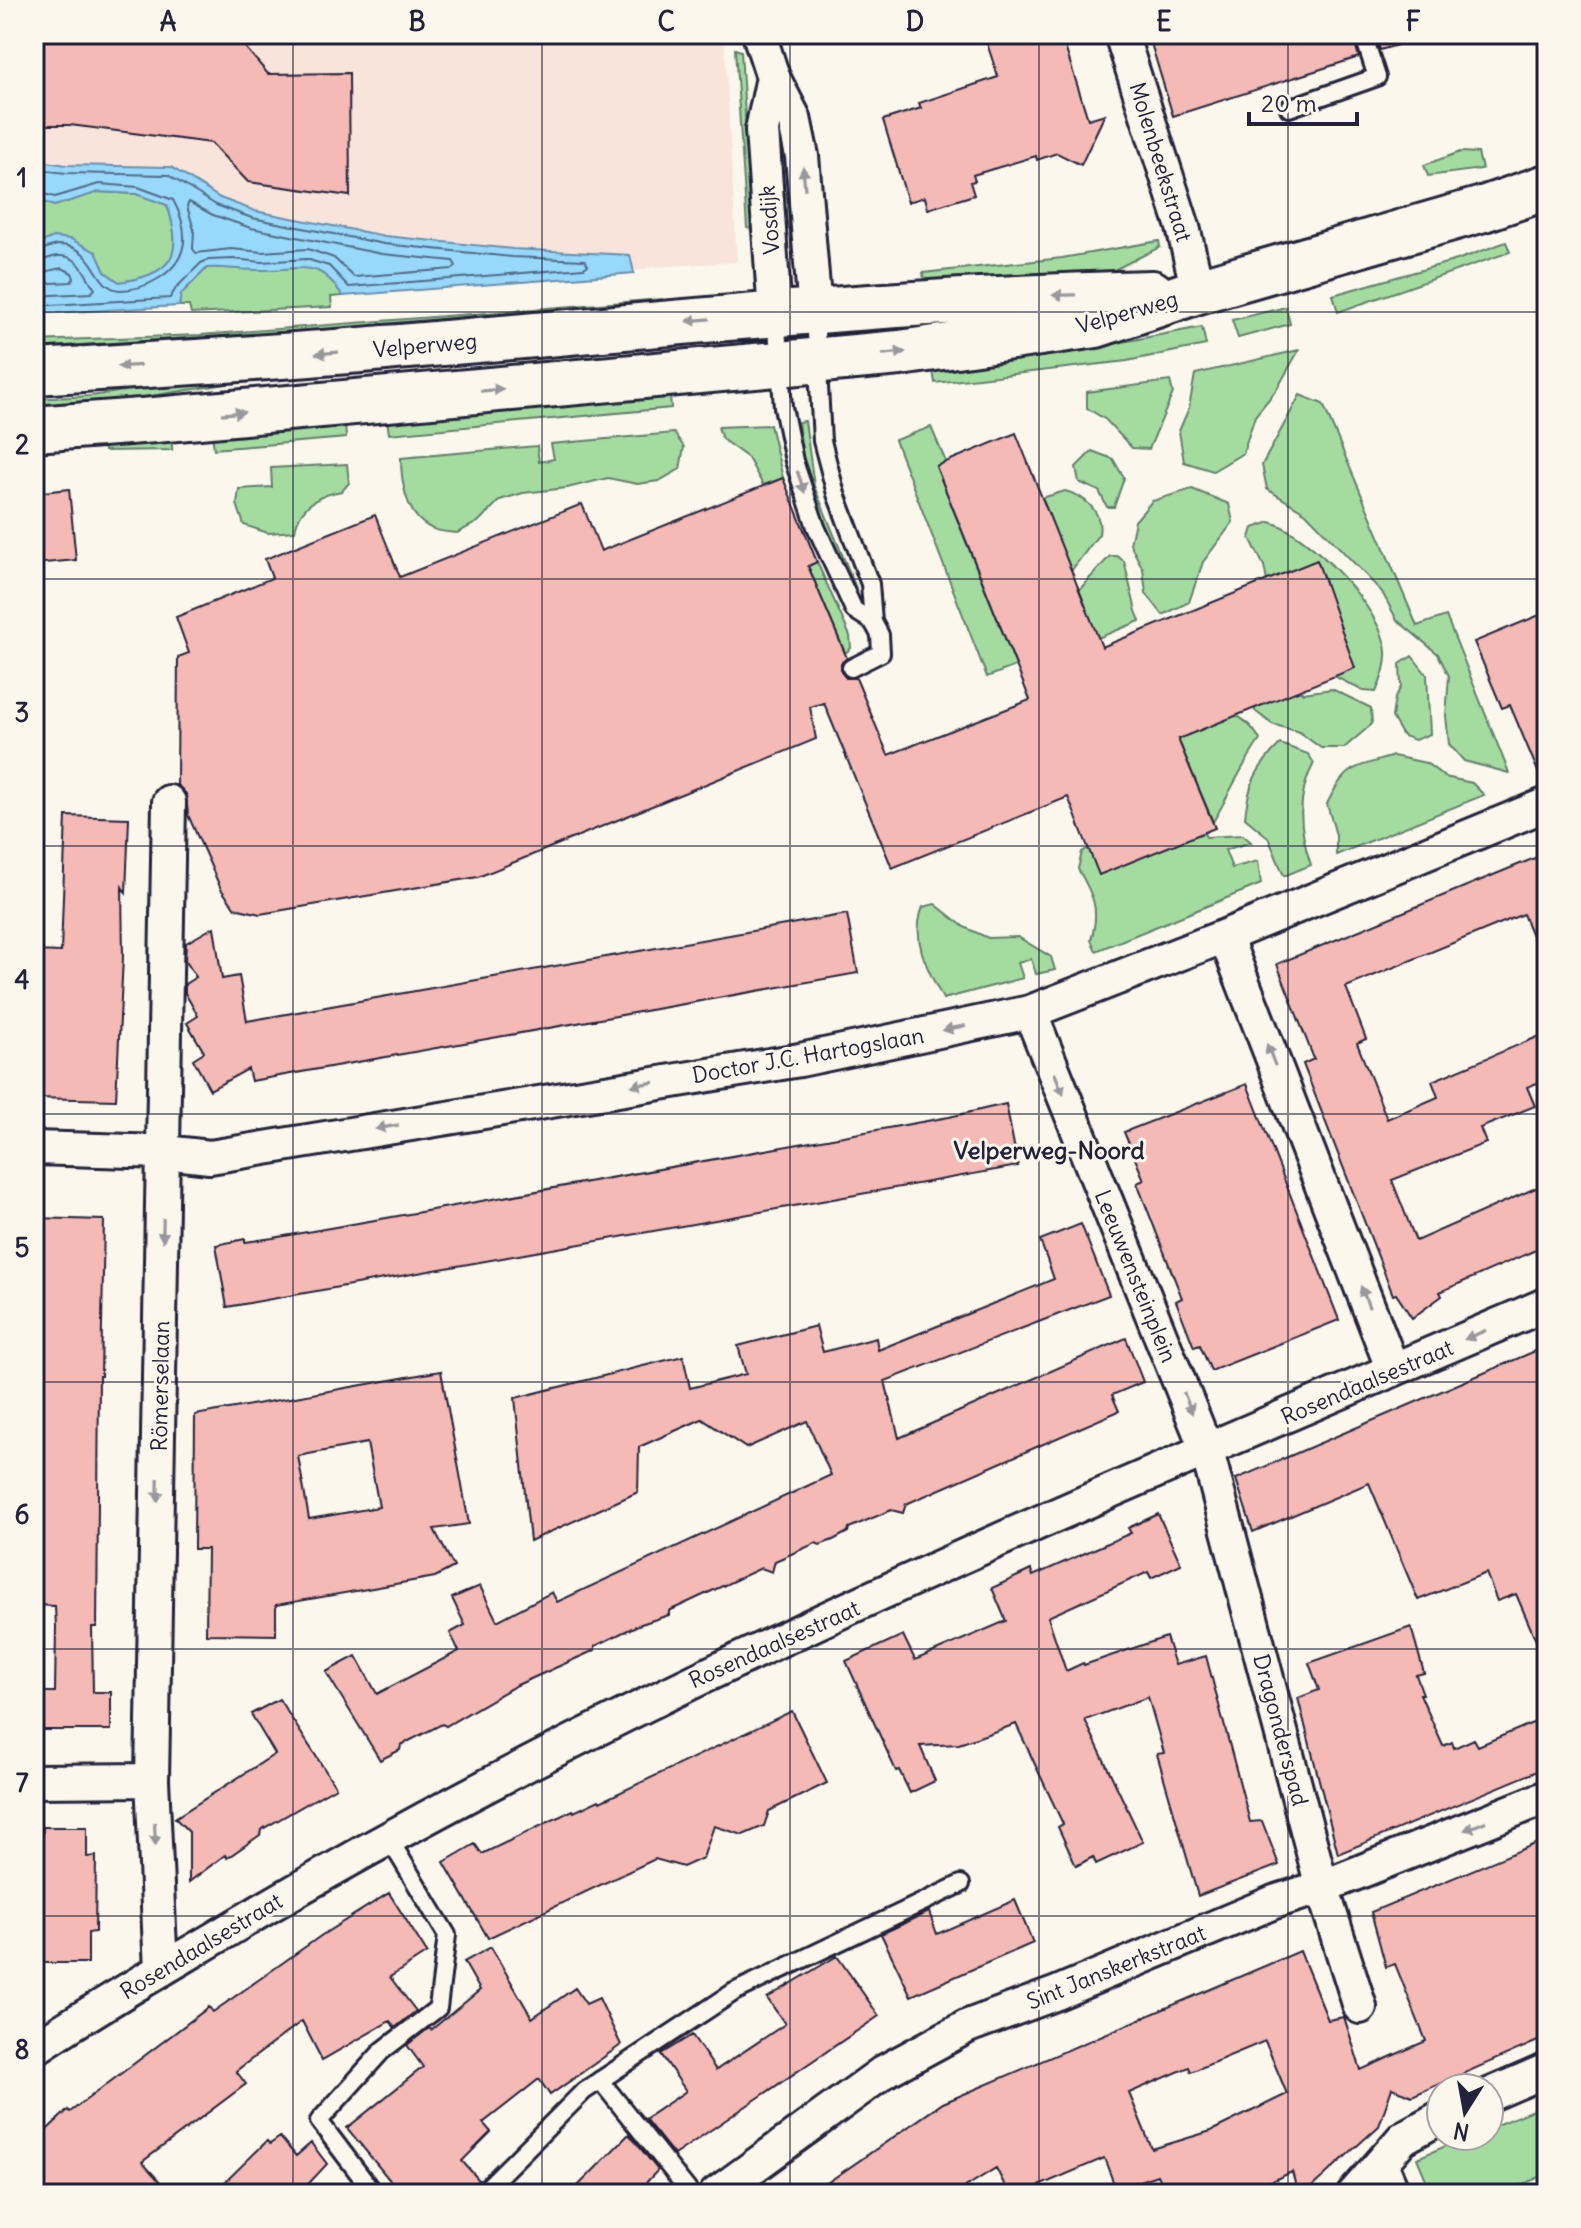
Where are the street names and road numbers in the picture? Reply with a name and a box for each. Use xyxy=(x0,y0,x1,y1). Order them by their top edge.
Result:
street label: Molenbeekstraat xyxy=(1123,79,1199,245)
street label: Vosdijk xyxy=(753,184,785,256)
street label: Velperweg xyxy=(1073,284,1181,340)
street label: Velperweg xyxy=(372,327,478,363)
street label: Doctor J.C. Hartogslaan xyxy=(690,1021,926,1089)
street label: Leeuwensteinplein xyxy=(1089,1186,1183,1366)
street label: Römerselaan xyxy=(145,1320,175,1452)
street label: Rosendaalsestraat xyxy=(1277,1333,1457,1431)
street label: Rosendaalsestraat xyxy=(684,1594,864,1694)
street label: Dragonderspad xyxy=(1247,1651,1315,1809)
street label: Rosendaalsestraat xyxy=(115,1887,287,2005)
street label: Sint Janskerkstraat xyxy=(1022,1918,1210,2016)

